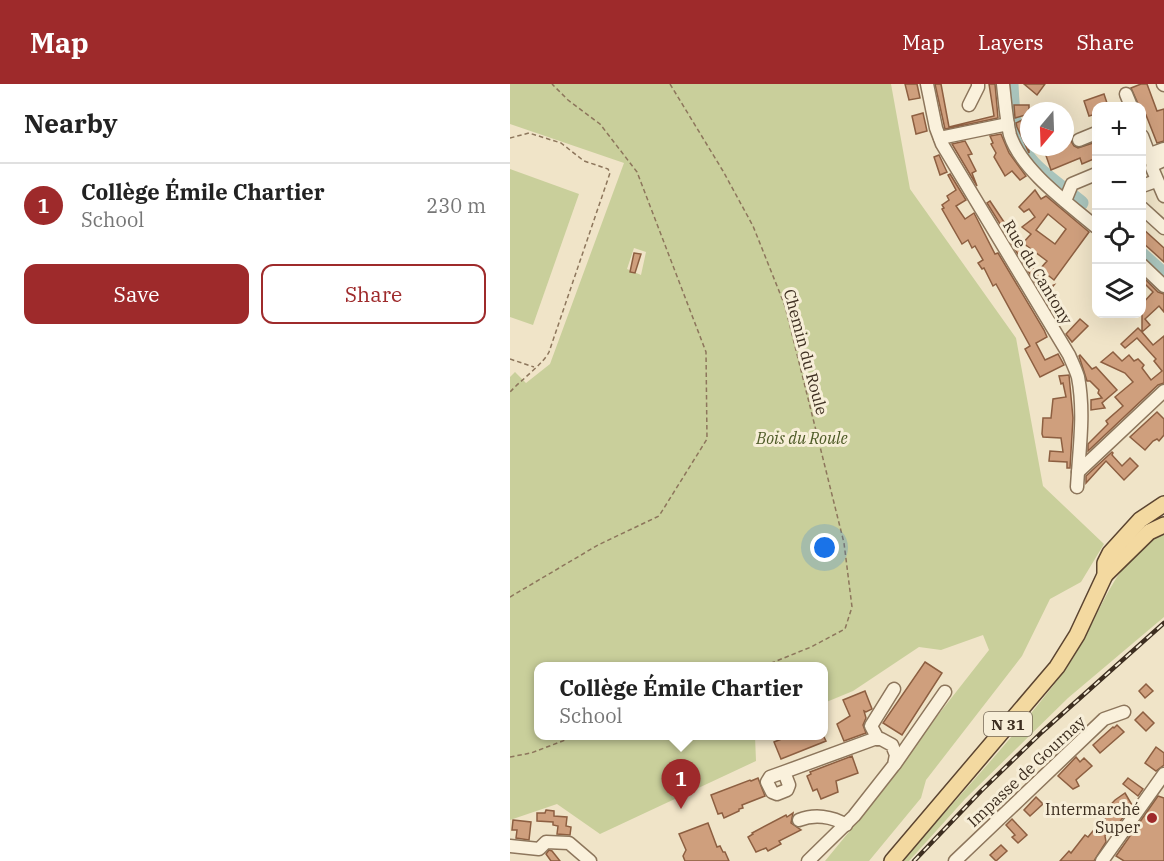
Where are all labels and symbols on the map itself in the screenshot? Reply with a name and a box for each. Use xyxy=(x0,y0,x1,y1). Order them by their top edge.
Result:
north arrow xyxy=(1020,102,1074,156)
street label: Rue du Cantony xyxy=(999,216,1077,328)
street label: Chemin du Roule xyxy=(780,287,832,417)
park label: Bois du Roule xyxy=(755,428,848,448)
your location xyxy=(810,533,839,562)
street label: Impasse de Gournay xyxy=(963,711,1090,831)
road number: N 31 xyxy=(984,712,1032,736)
pin: 1 xyxy=(662,760,700,809)
place label: Intermarché Super xyxy=(1045,799,1140,837)
marker: Intermarché Super xyxy=(1145,811,1159,825)

